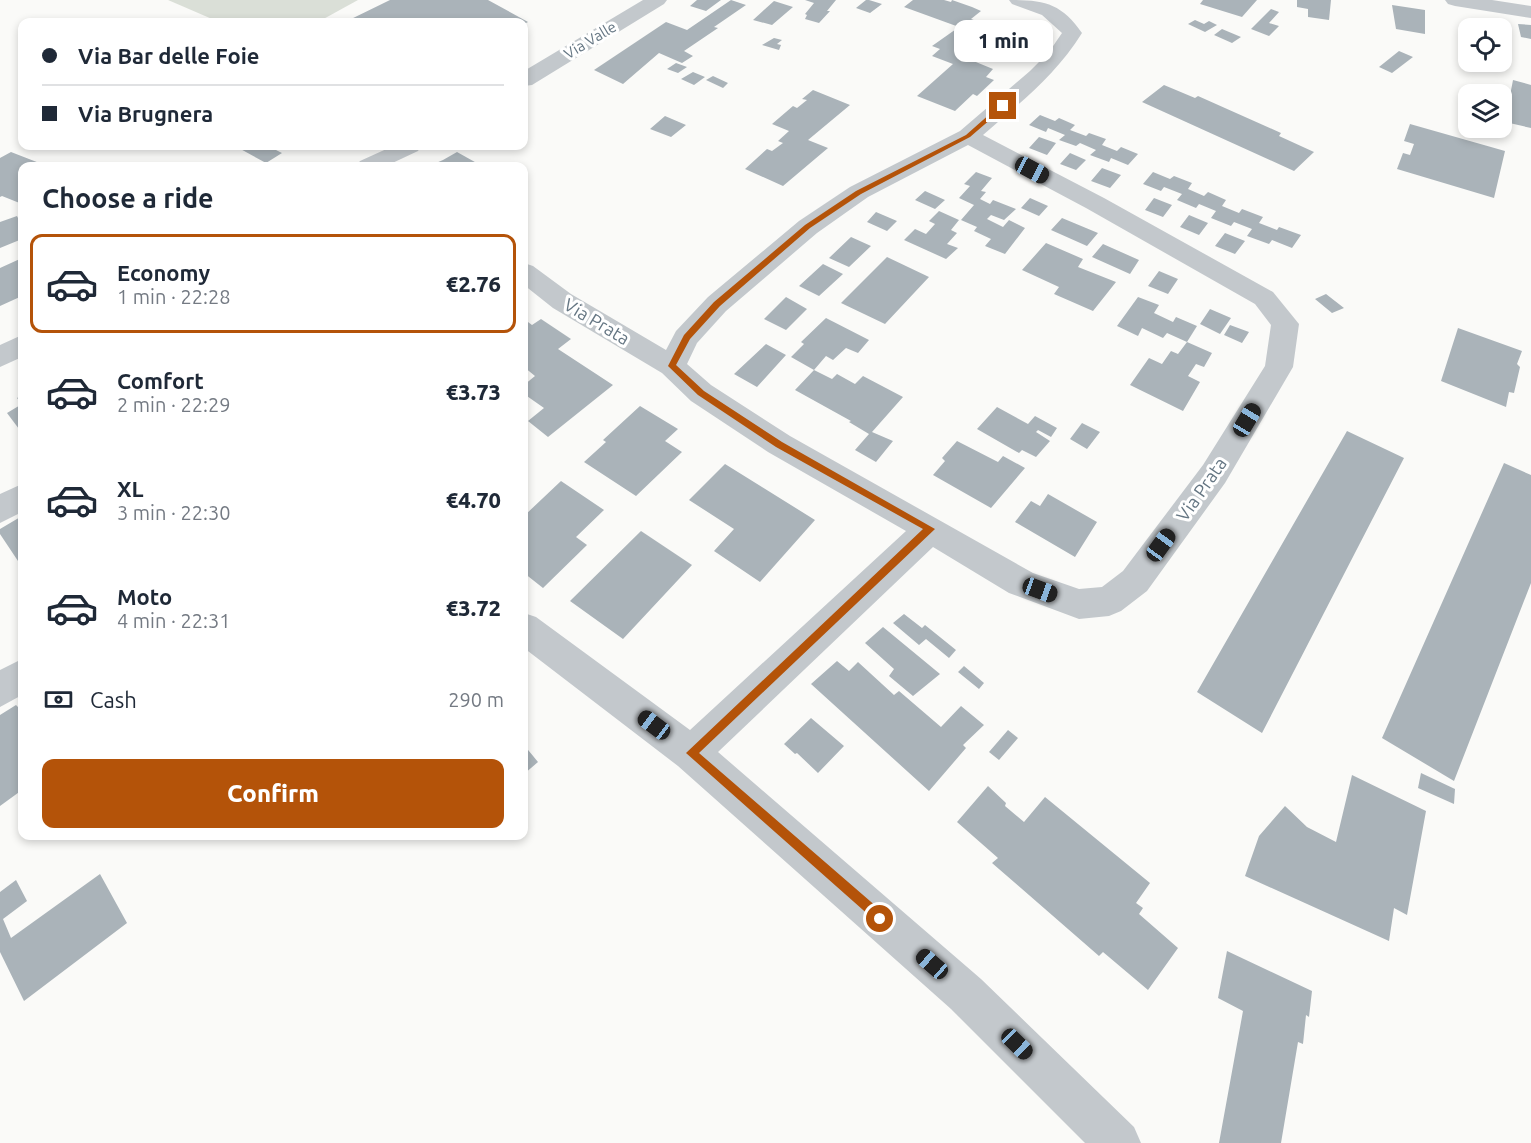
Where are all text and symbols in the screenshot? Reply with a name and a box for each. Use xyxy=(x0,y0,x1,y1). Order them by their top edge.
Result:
street label: Via Valle xyxy=(561,18,619,62)
map controls xyxy=(1458,18,1512,138)
button: locate xyxy=(1458,18,1512,72)
callout: 1 min xyxy=(954,19,1052,61)
text: 1 min xyxy=(978,29,1029,52)
text: Via Bar delle Foie xyxy=(78,43,259,68)
button: layers xyxy=(1458,84,1512,138)
route end xyxy=(989,92,1016,119)
text: Via Brugnera xyxy=(78,101,213,126)
car xyxy=(1012,154,1052,186)
text: Choose a ride xyxy=(42,183,214,213)
icon: car xyxy=(45,257,99,311)
text: Economy xyxy=(117,260,210,285)
text: €2.76 xyxy=(446,271,501,296)
text: 1 min · 22:28 xyxy=(117,285,231,308)
street label: Via Prata xyxy=(561,294,633,348)
icon: car xyxy=(45,365,99,419)
text: Comfort xyxy=(117,368,204,393)
text: €3.73 xyxy=(446,379,501,404)
text: 2 min · 22:29 xyxy=(117,393,231,416)
car xyxy=(1230,400,1264,440)
street label: Via Prata xyxy=(1172,453,1230,525)
icon: car xyxy=(45,473,99,527)
text: XL xyxy=(117,476,144,501)
text: €4.70 xyxy=(446,487,501,512)
text: 3 min · 22:30 xyxy=(117,501,231,524)
car xyxy=(1143,525,1179,565)
car xyxy=(1020,575,1060,605)
icon: car xyxy=(45,581,99,635)
text: Moto xyxy=(117,584,172,609)
text: €3.72 xyxy=(446,595,501,620)
text: 4 min · 22:31 xyxy=(117,609,231,632)
icon: cash xyxy=(42,683,75,716)
text: Cash xyxy=(90,687,137,712)
text: 290 m xyxy=(448,688,504,711)
car xyxy=(634,707,674,743)
button: Confirm xyxy=(42,759,504,828)
route start xyxy=(866,905,893,932)
car xyxy=(913,945,951,983)
car xyxy=(998,1025,1036,1063)

